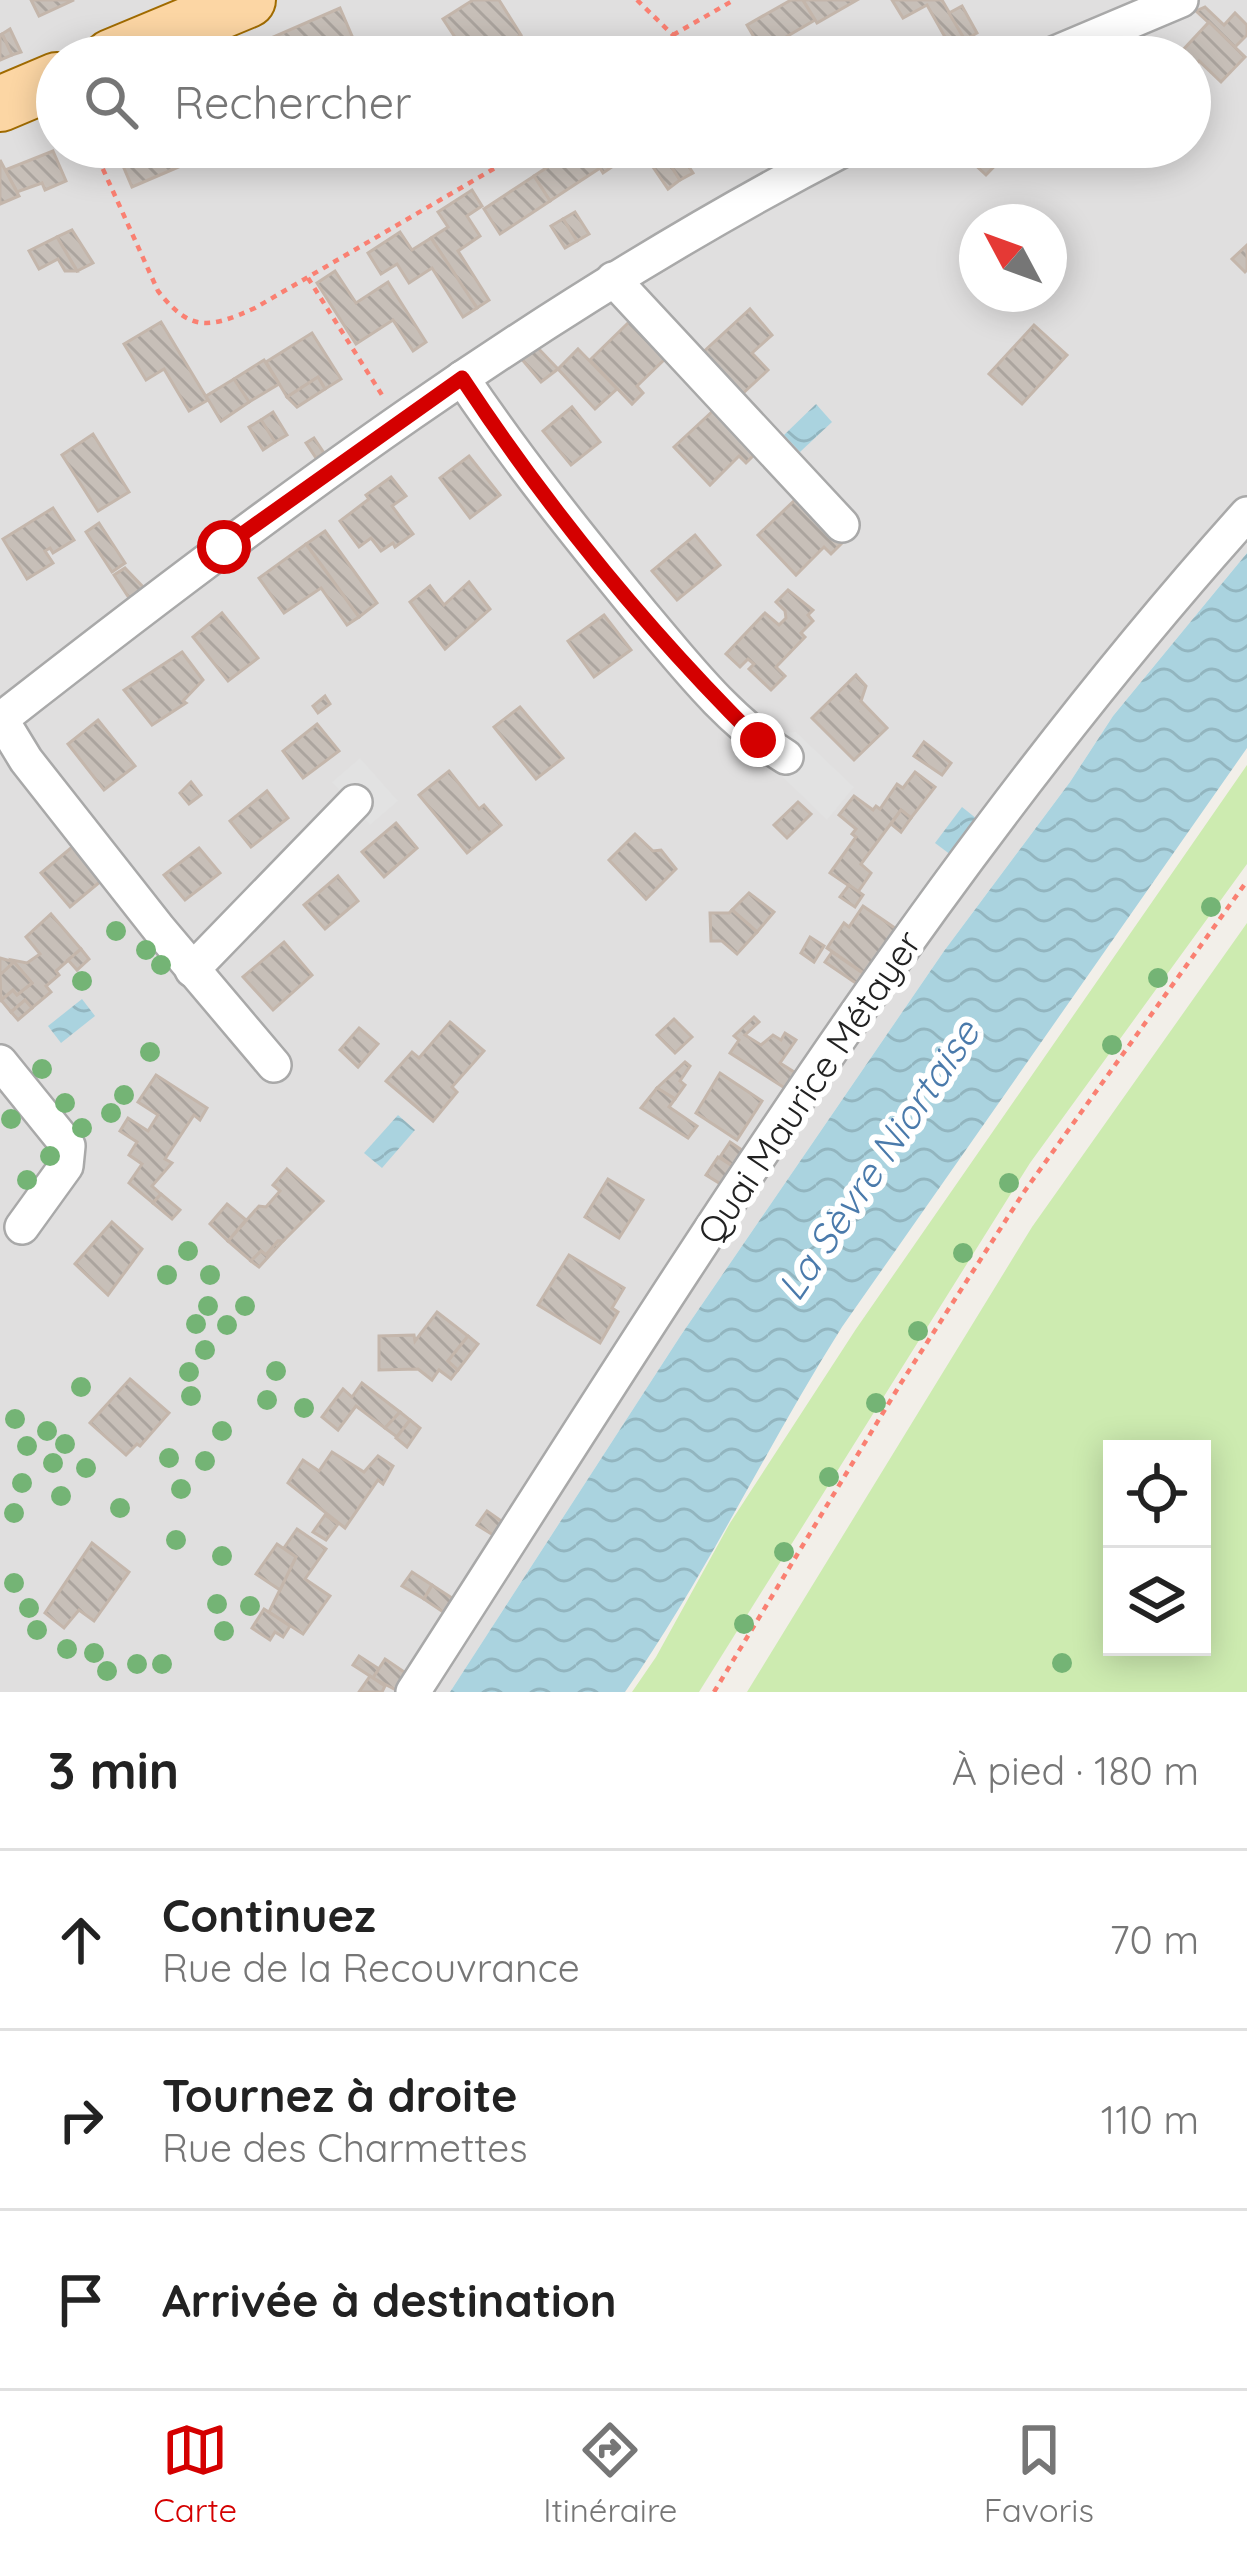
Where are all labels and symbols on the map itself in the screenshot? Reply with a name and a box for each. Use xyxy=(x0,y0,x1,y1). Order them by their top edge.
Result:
north arrow xyxy=(959,204,1067,312)
route start xyxy=(197,520,251,574)
route end xyxy=(731,713,785,767)
street label: Quai Maurice Métayer xyxy=(687,921,930,1252)
water label: La Sèvre Niortaise xyxy=(766,1009,990,1309)

